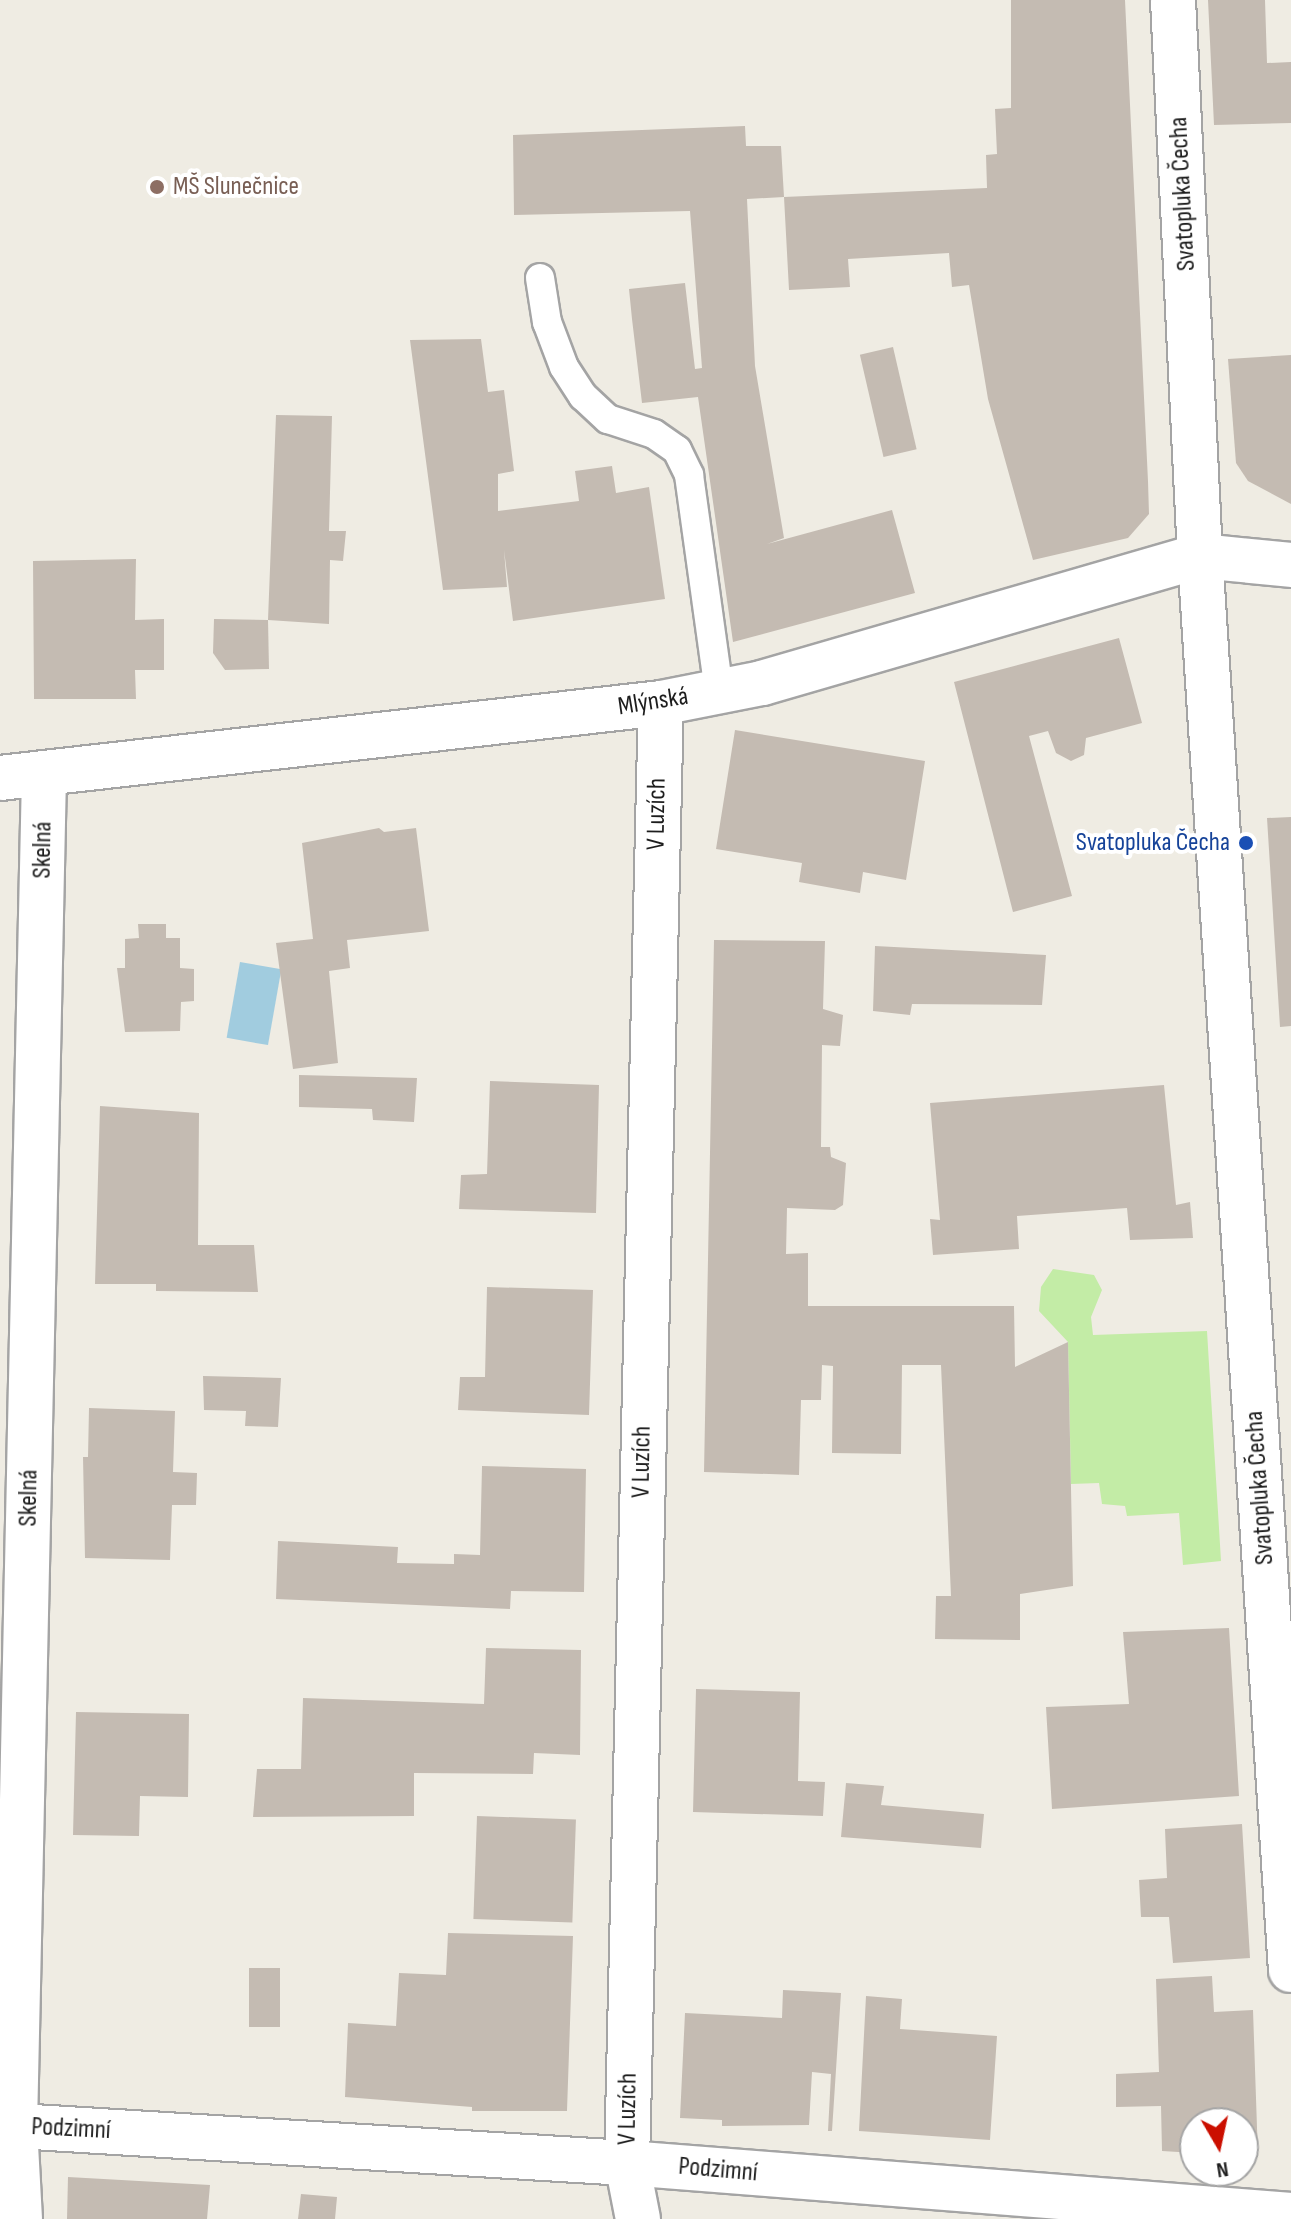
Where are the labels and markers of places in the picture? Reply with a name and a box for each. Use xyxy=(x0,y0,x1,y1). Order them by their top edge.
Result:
place label: MŠ Slunečnice xyxy=(173,171,299,203)
marker: MŠ Slunečnice xyxy=(148,178,166,196)
place label: Svatopluka Čecha xyxy=(1076,827,1230,859)
marker: Svatopluka Čecha xyxy=(1237,834,1255,852)

